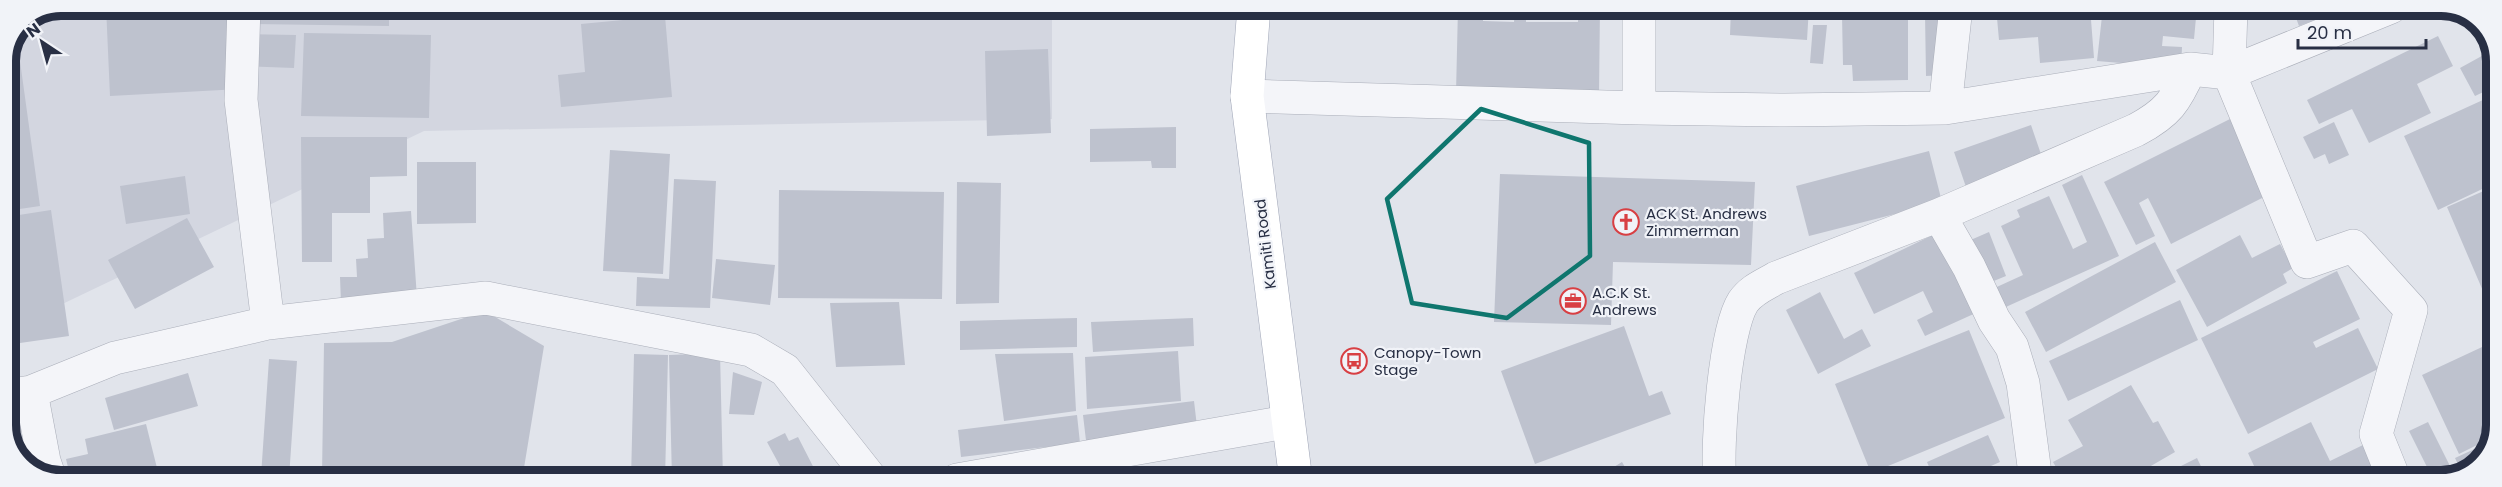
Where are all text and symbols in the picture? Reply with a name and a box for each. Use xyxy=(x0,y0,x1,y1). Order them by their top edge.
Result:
north arrow xyxy=(12,12,72,72)
scale bar xyxy=(2298,12,2426,50)
text: N xyxy=(22,17,45,43)
text: 20 m xyxy=(2307,20,2352,45)
street label: Kamiti Road xyxy=(1249,198,1281,290)
place label: ACK St. Andrews Zimmerman xyxy=(1646,203,1767,241)
church icon: ACK St. Andrews Zimmerman xyxy=(1611,207,1641,237)
place label: A.C.K St. Andrews xyxy=(1592,282,1657,320)
office icon: A.C.K St. Andrews xyxy=(1558,286,1588,316)
place label: Canopy-Town Stage xyxy=(1374,342,1481,380)
bus stop icon: Canopy-Town Stage xyxy=(1339,346,1369,376)

